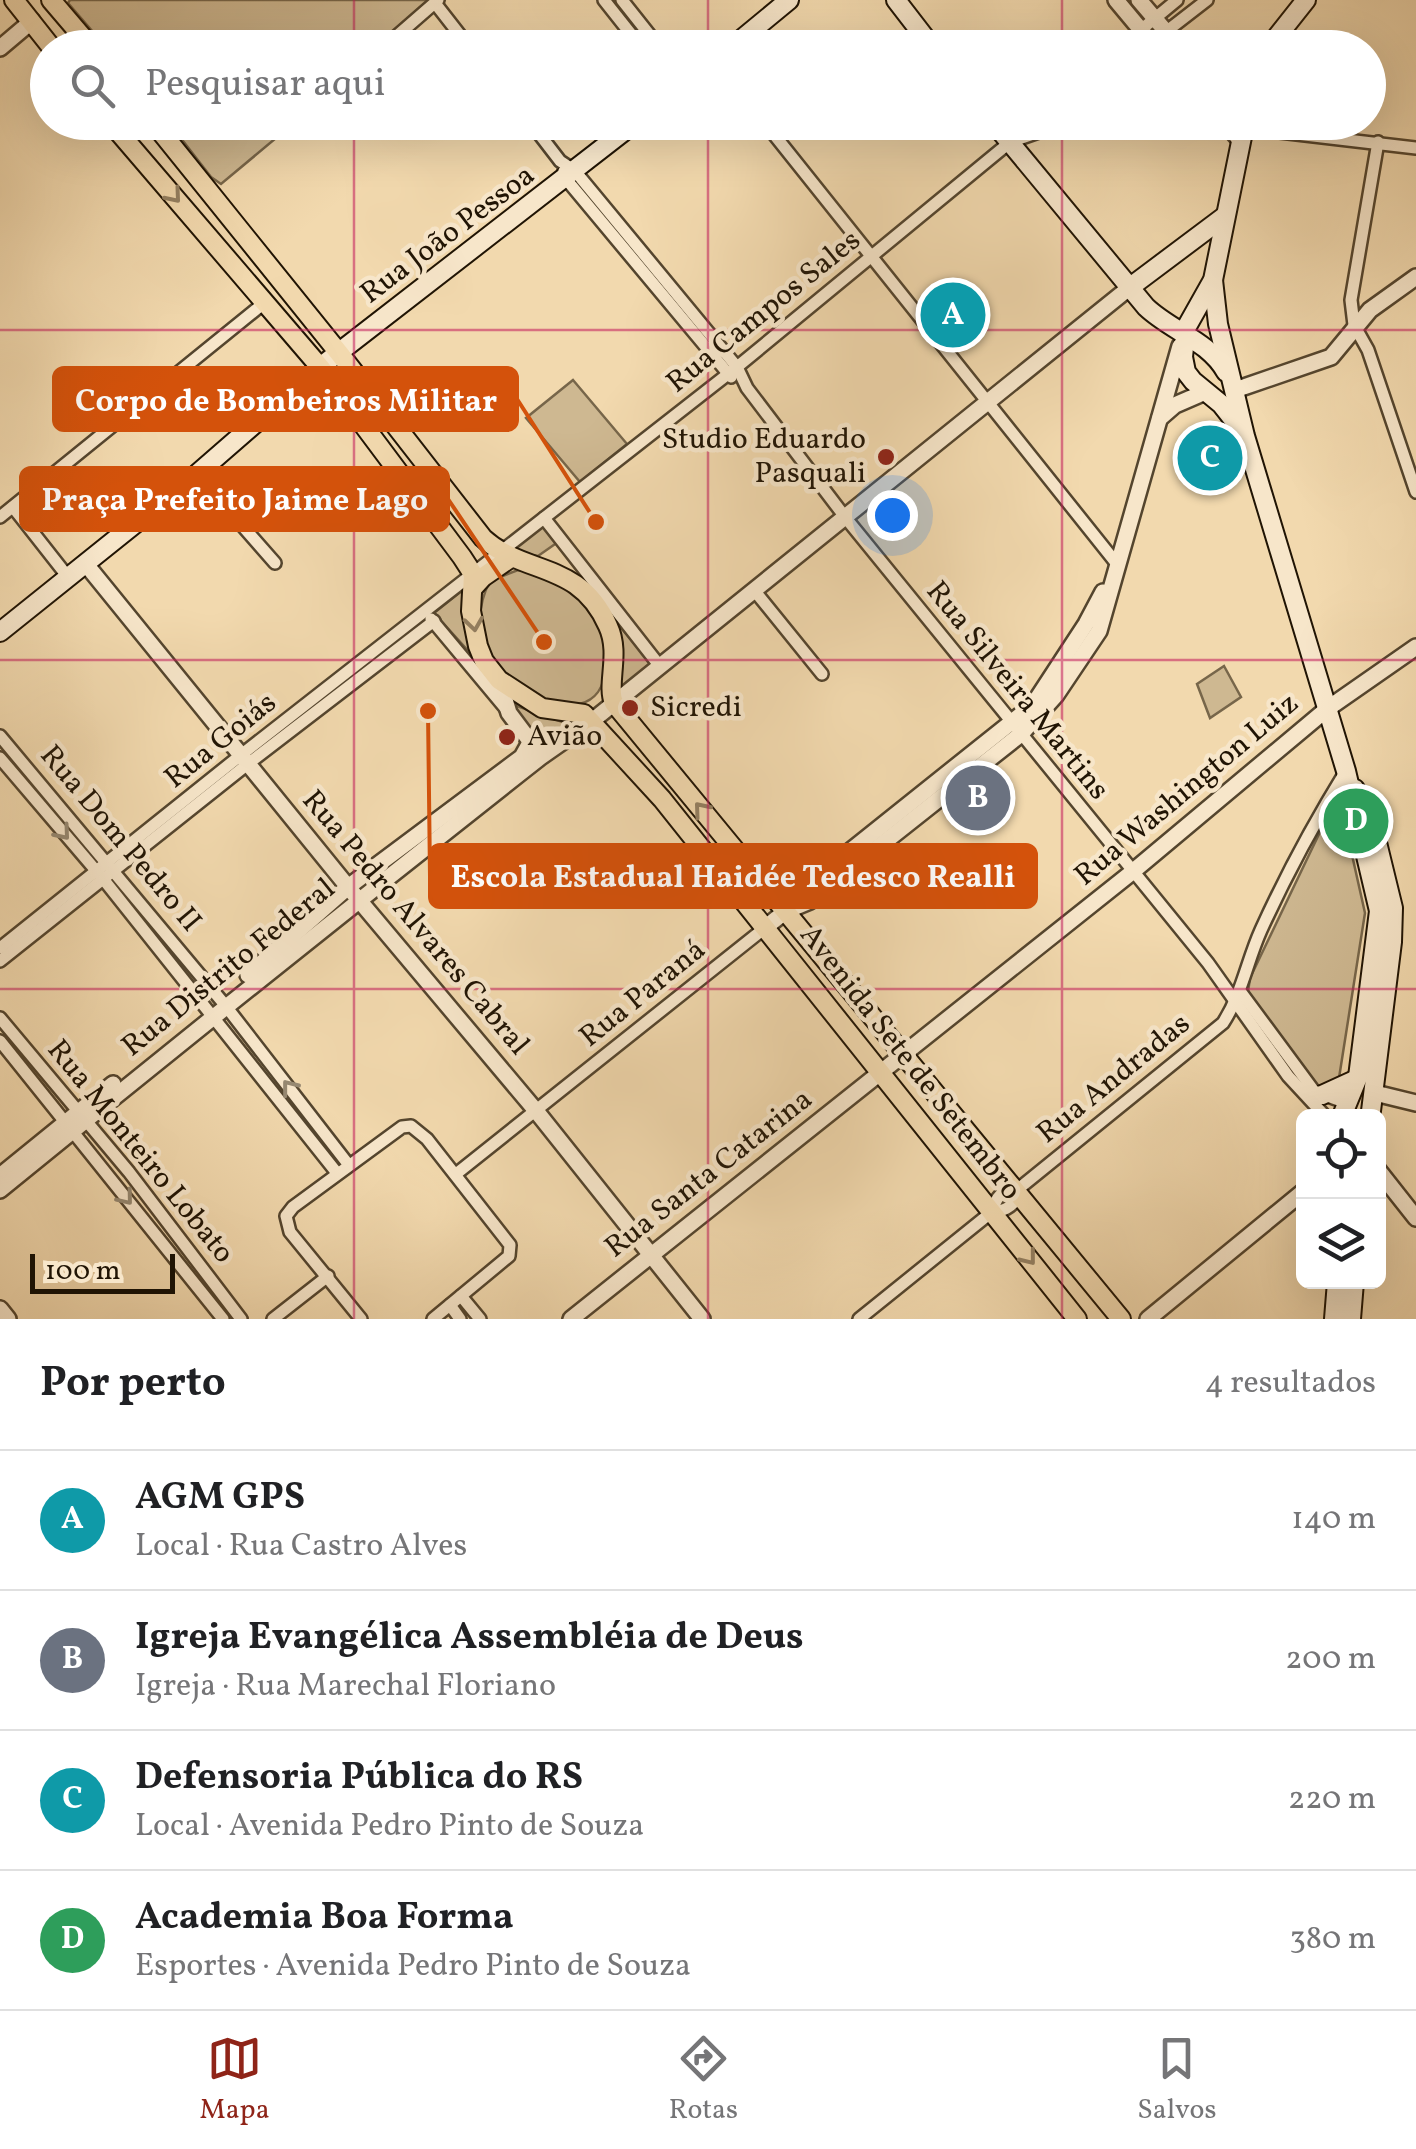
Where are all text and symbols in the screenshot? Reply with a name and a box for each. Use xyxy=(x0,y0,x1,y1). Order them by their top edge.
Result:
search box xyxy=(30,30,1386,140)
icon: search xyxy=(65,58,120,113)
text: Pesquisar aqui xyxy=(145,59,385,112)
street label: Rua João Pessoa xyxy=(352,155,544,315)
one-way arrow xyxy=(162,185,180,203)
street label: Rua Campos Sales xyxy=(658,220,870,404)
pin: A xyxy=(920,278,986,352)
callout: Corpo de Bombeiros Militar xyxy=(54,368,517,430)
text: Corpo de Bombeiros Militar xyxy=(75,381,497,425)
place label: Studio Eduardo Pasquali xyxy=(662,419,866,495)
pin: C xyxy=(1178,420,1242,496)
marker: Studio Eduardo Pasquali xyxy=(875,446,897,468)
callout: Praça Prefeito Jaime Lago xyxy=(21,468,448,530)
text: Praça Prefeito Jaime Lago xyxy=(42,480,428,524)
your location xyxy=(867,490,918,541)
street label: Rua Silveira Martins xyxy=(915,572,1119,810)
one-way arrow xyxy=(463,616,484,633)
street label: Rua Goiás xyxy=(156,683,286,799)
street label: Rua Washington Luiz xyxy=(1066,684,1308,896)
place label: Sicredi xyxy=(650,687,742,729)
marker: Sicredi xyxy=(619,697,641,719)
place label: Avião xyxy=(527,716,602,758)
marker: Avião xyxy=(496,726,518,748)
street label: Rua Dom Pedro II xyxy=(29,736,211,942)
pin: B xyxy=(946,760,1010,836)
street label: Rua Pedro Alvares Cabral xyxy=(291,781,539,1065)
pin: D xyxy=(1324,784,1388,858)
one-way arrow xyxy=(695,803,713,821)
one-way arrow xyxy=(51,821,69,839)
callout: Escola Estadual Haidée Tedesco Realli xyxy=(430,845,1036,907)
text: Escola Estadual Haidée Tedesco Realli xyxy=(450,857,1016,901)
street label: Rua Distrito Federal xyxy=(113,869,345,1067)
street label: Avenida Sete de Setembro xyxy=(789,917,1031,1209)
street label: Rua Paraná xyxy=(571,930,715,1058)
street label: Rua Andradas xyxy=(1028,1004,1200,1154)
street label: Rua Monteiro Lobato xyxy=(36,1031,244,1273)
street label: Rua Santa Catarina xyxy=(596,1079,822,1269)
one-way arrow xyxy=(283,1080,300,1098)
map controls xyxy=(1296,1109,1386,1289)
button: locate xyxy=(1296,1109,1386,1199)
one-way arrow xyxy=(114,1186,132,1204)
button: layers xyxy=(1296,1199,1386,1289)
one-way arrow xyxy=(1017,1246,1035,1264)
scale bar xyxy=(30,1249,175,1294)
text: 100 m xyxy=(45,1252,120,1291)
text: Por perto xyxy=(40,1355,226,1414)
text: 4 resultados xyxy=(1205,1362,1376,1406)
text: AGM GPS xyxy=(135,1472,305,1525)
text: A xyxy=(61,1498,84,1542)
text: 140 m xyxy=(1291,1498,1376,1542)
text: Local · Rua Castro Alves xyxy=(135,1525,467,1569)
text: Igreja Evangélica Assembléia de Deus xyxy=(135,1612,804,1665)
text: B xyxy=(62,1638,83,1682)
text: 200 m xyxy=(1285,1638,1376,1682)
text: Igreja · Rua Marechal Floriano xyxy=(135,1665,556,1709)
text: Defensoria Pública do RS xyxy=(135,1752,583,1805)
text: C xyxy=(62,1778,83,1822)
text: 220 m xyxy=(1288,1778,1376,1822)
text: Local · Avenida Pedro Pinto de Souza xyxy=(135,1805,644,1849)
text: Academia Boa Forma xyxy=(135,1892,514,1945)
text: D xyxy=(61,1918,84,1962)
text: 380 m xyxy=(1289,1918,1376,1962)
text: Esportes · Avenida Pedro Pinto de Souza xyxy=(135,1945,691,1989)
tab: Mapa xyxy=(200,2031,270,2130)
tab: Rotas xyxy=(669,2031,738,2130)
tab: Salvos xyxy=(1137,2031,1216,2130)

